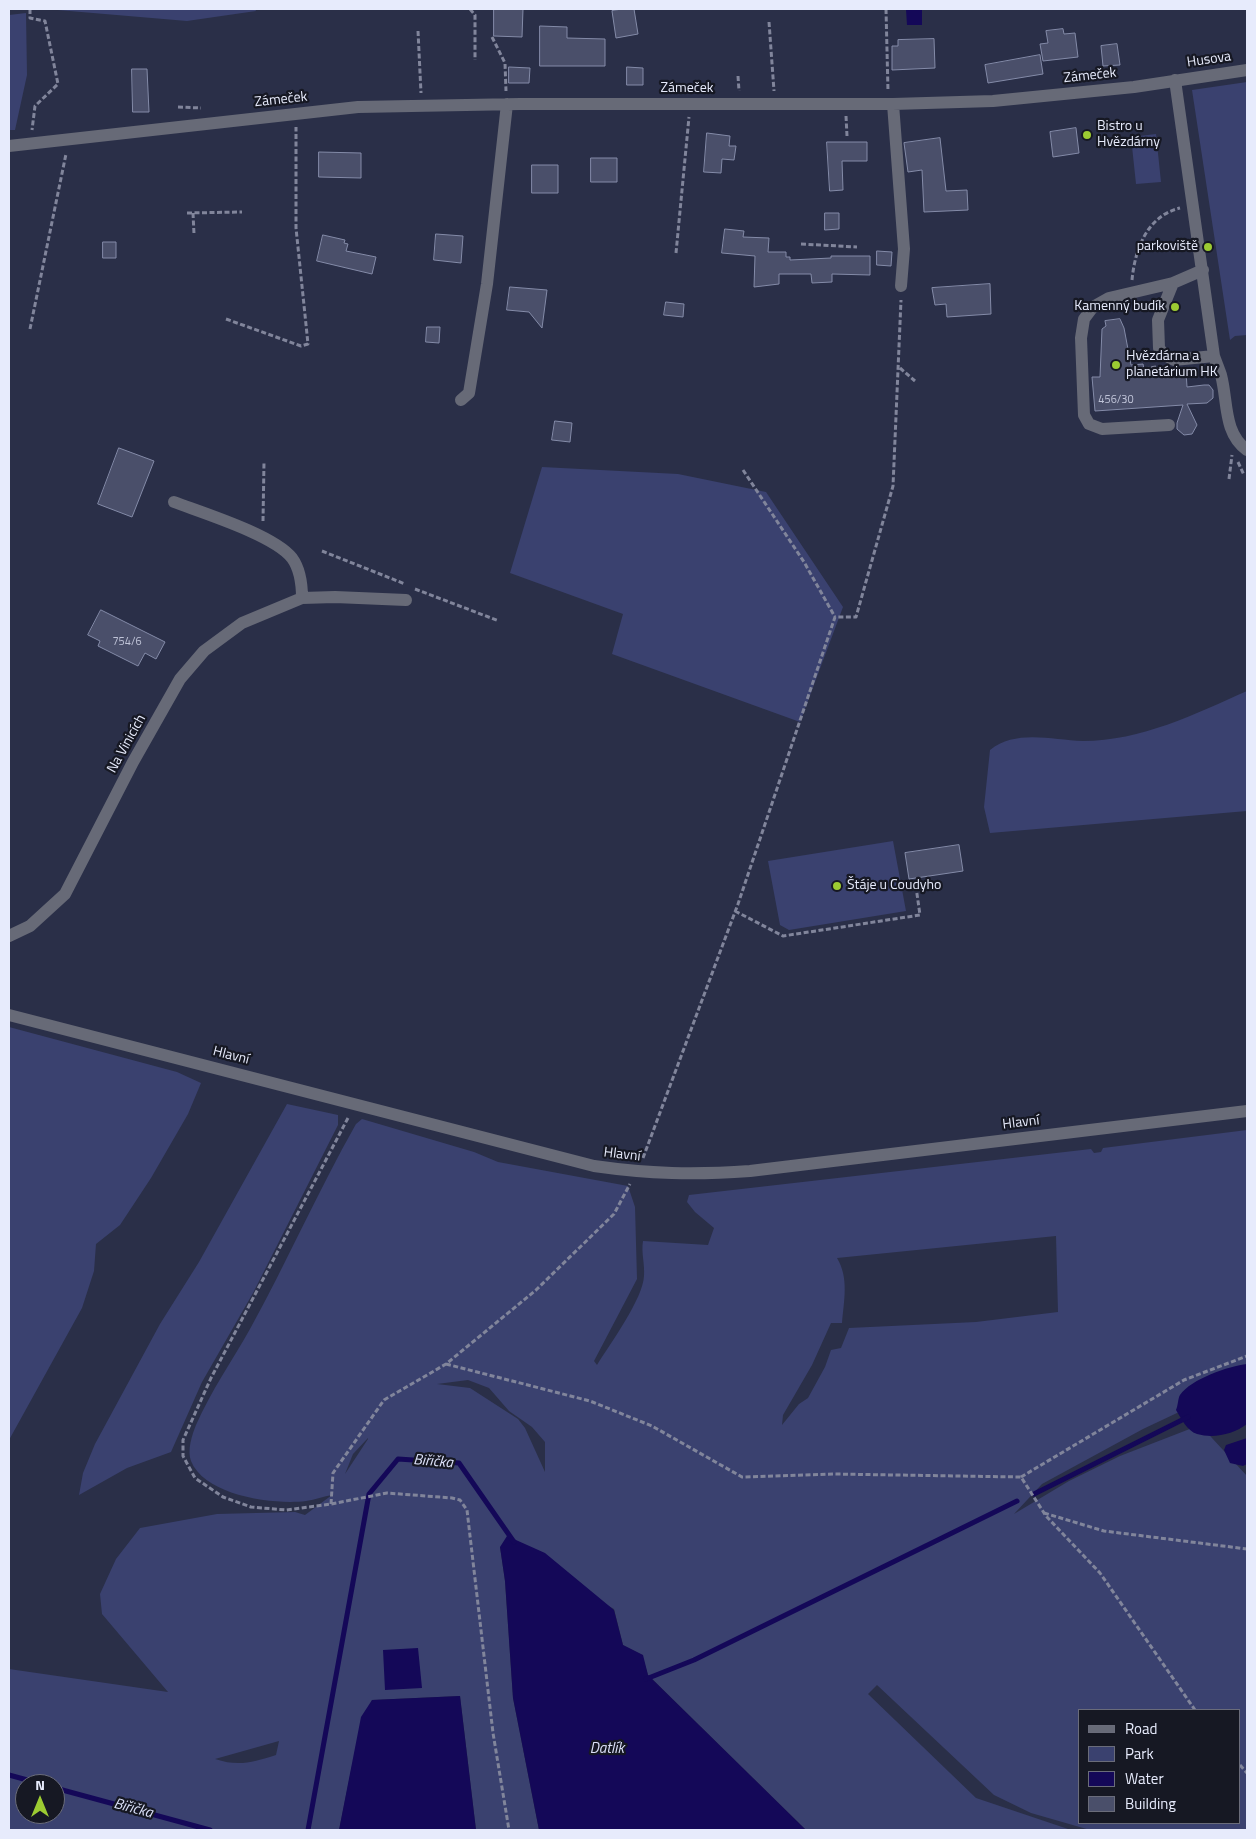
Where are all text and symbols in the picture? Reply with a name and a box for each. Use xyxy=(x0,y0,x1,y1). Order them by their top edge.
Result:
street label: Husova xyxy=(1186,49,1232,71)
street label: Zámeček xyxy=(1063,65,1117,87)
street label: Zámeček xyxy=(660,81,714,97)
street label: Zámeček xyxy=(254,89,308,111)
place label: Bistro u Hvězdárny xyxy=(1097,119,1160,152)
marker: Bistro u Hvězdárny xyxy=(1081,129,1093,141)
place label: parkoviště xyxy=(1137,239,1198,255)
marker: parkoviště xyxy=(1202,241,1214,253)
place label: Kamenný budík xyxy=(1074,299,1165,315)
marker: Kamenný budík xyxy=(1169,301,1181,313)
place label: Hvězdárna a planetárium HK xyxy=(1126,349,1218,382)
marker: Hvězdárna a planetárium HK xyxy=(1110,359,1122,371)
house number: 456/30 xyxy=(1098,393,1134,407)
house number: 754/6 xyxy=(112,635,142,649)
street label: Na Vinicích xyxy=(104,712,150,776)
place label: Štáje u Coudyho xyxy=(847,878,941,894)
marker: Štáje u Coudyho xyxy=(831,880,843,892)
street label: Hlavní xyxy=(211,1043,251,1069)
street label: Hlavní xyxy=(1002,1112,1040,1134)
street label: Hlavní xyxy=(603,1144,641,1166)
water label: Biřička xyxy=(412,1451,454,1473)
legend xyxy=(1078,1709,1241,1824)
text: Road xyxy=(1125,1717,1157,1740)
water label: Datlík xyxy=(590,1740,624,1758)
text: Park xyxy=(1125,1742,1154,1765)
text: Water xyxy=(1125,1767,1164,1790)
north arrow xyxy=(15,1774,65,1824)
text: N xyxy=(35,1774,45,1795)
text: Building xyxy=(1125,1792,1176,1815)
water label: Biřička xyxy=(112,1795,154,1823)

